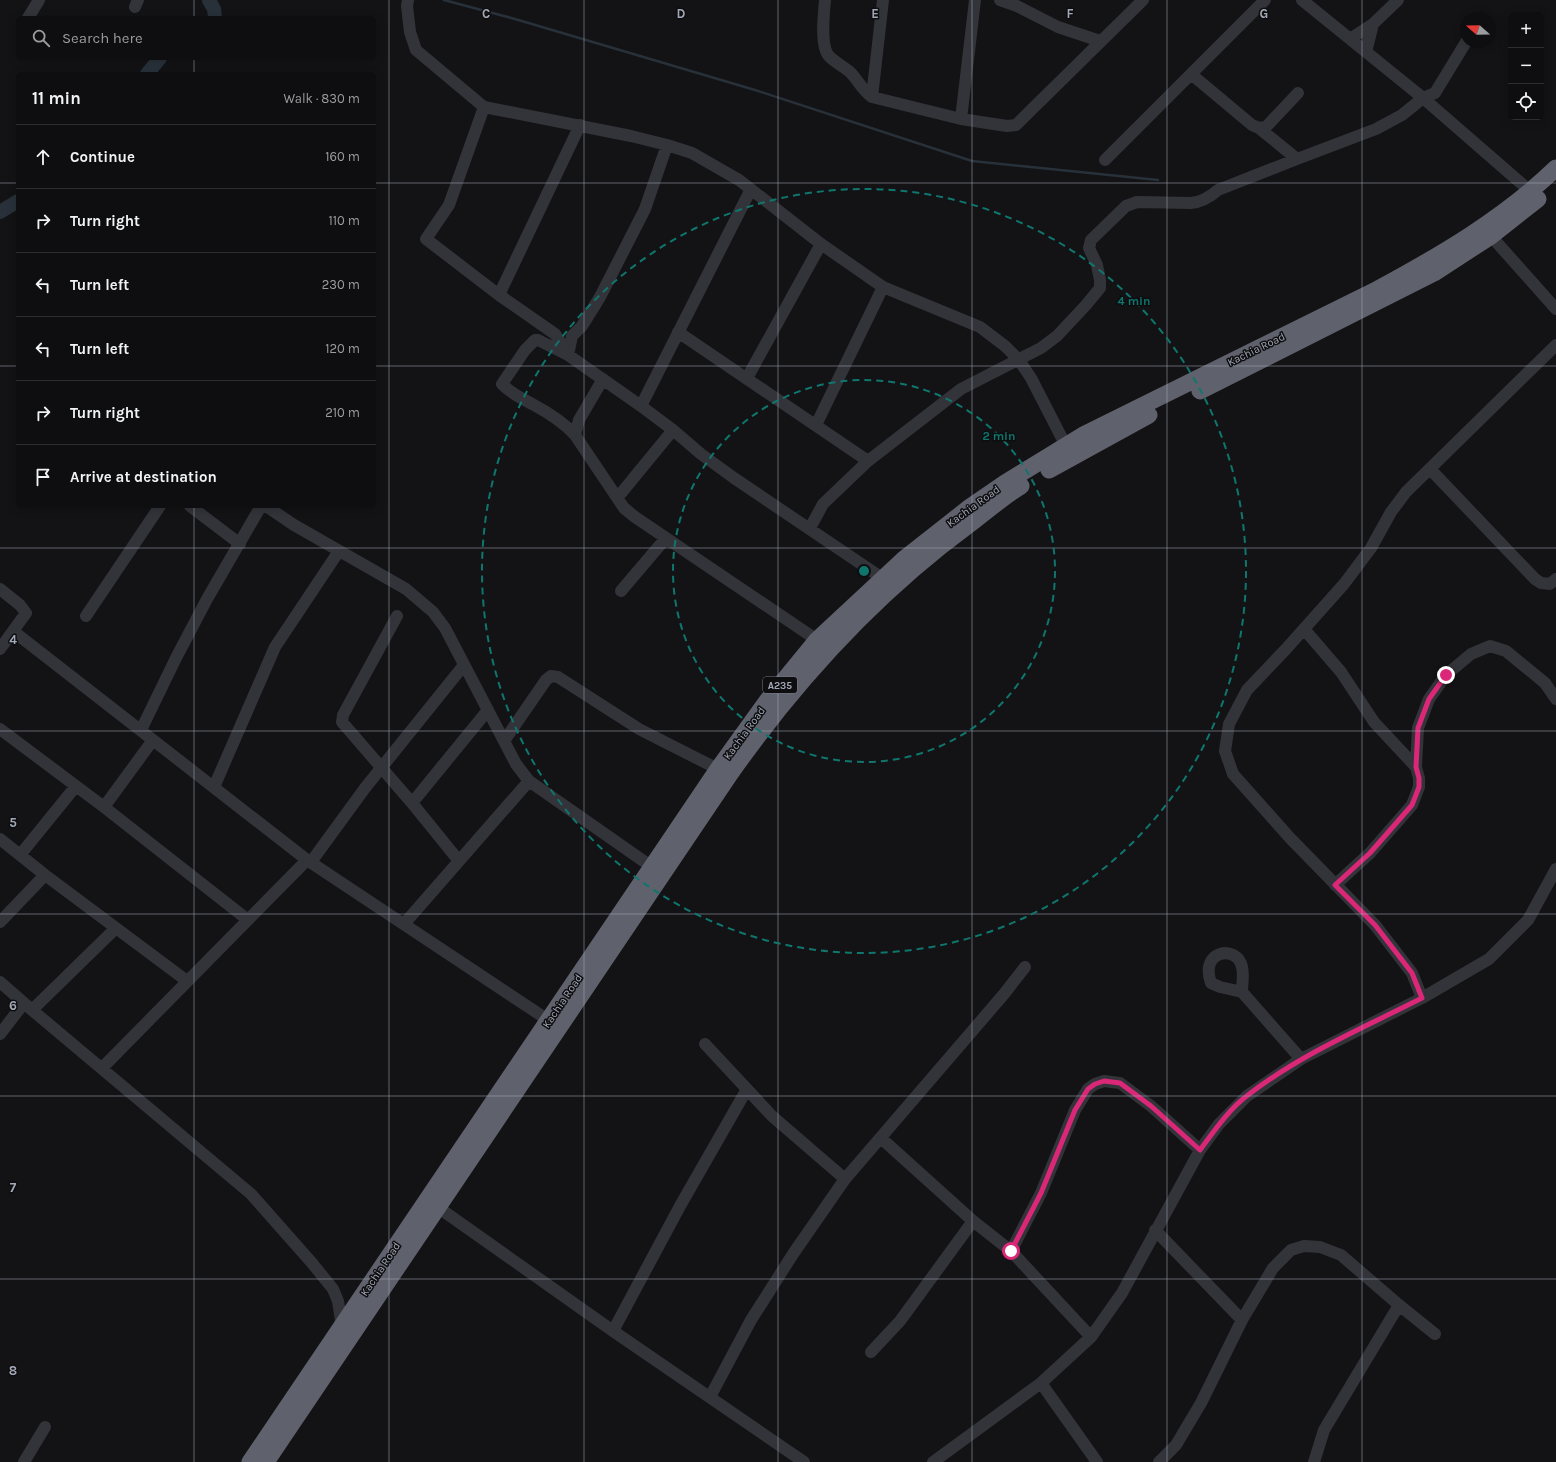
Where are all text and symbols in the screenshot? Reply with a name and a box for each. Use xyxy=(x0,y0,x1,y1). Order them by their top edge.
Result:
text: C xyxy=(482,6,490,21)
text: D xyxy=(677,6,686,21)
text: E xyxy=(871,6,879,21)
text: F xyxy=(1066,6,1074,21)
text: G xyxy=(1260,6,1268,21)
north arrow xyxy=(1460,12,1496,48)
map controls xyxy=(1508,12,1544,120)
button: + xyxy=(1508,12,1544,48)
search box xyxy=(16,16,376,60)
icon: search xyxy=(30,27,52,49)
text: Search here xyxy=(62,29,143,47)
button: − xyxy=(1508,48,1544,84)
button: locate xyxy=(1508,84,1544,120)
text: 11 min xyxy=(32,88,81,108)
text: Walk · 830 m xyxy=(284,91,360,106)
icon: ahead xyxy=(32,146,54,168)
text: Continue xyxy=(70,148,135,166)
text: 160 m xyxy=(325,149,360,164)
icon: right xyxy=(32,210,54,232)
text: Turn right xyxy=(70,212,140,230)
text: 110 m xyxy=(328,213,360,228)
icon: left xyxy=(32,274,54,296)
text: Turn left xyxy=(70,276,129,294)
text: 230 m xyxy=(322,277,360,292)
text: 4 min xyxy=(1118,294,1150,308)
street label: Kachia Road xyxy=(1225,330,1287,369)
icon: left xyxy=(32,338,54,360)
text: Turn left xyxy=(70,340,129,358)
text: 120 m xyxy=(325,341,360,356)
icon: right xyxy=(32,402,54,424)
text: Turn right xyxy=(70,404,140,422)
text: 210 m xyxy=(325,405,360,420)
text: 2 min xyxy=(982,429,1016,443)
icon: arrive xyxy=(32,466,54,488)
text: Arrive at destination xyxy=(70,468,217,486)
street label: Kachia Road xyxy=(944,483,1002,530)
centre of rings xyxy=(857,564,871,578)
text: 4 xyxy=(9,632,17,647)
route end xyxy=(1437,666,1455,684)
road number: A235 xyxy=(763,677,797,693)
street label: Kachia Road xyxy=(721,704,768,762)
text: 5 xyxy=(9,815,17,830)
street label: Kachia Road xyxy=(540,972,585,1031)
text: 6 xyxy=(9,998,17,1013)
text: 7 xyxy=(10,1180,17,1195)
street label: Kachia Road xyxy=(358,1240,403,1299)
route start xyxy=(1002,1242,1020,1260)
text: 8 xyxy=(9,1363,17,1378)

